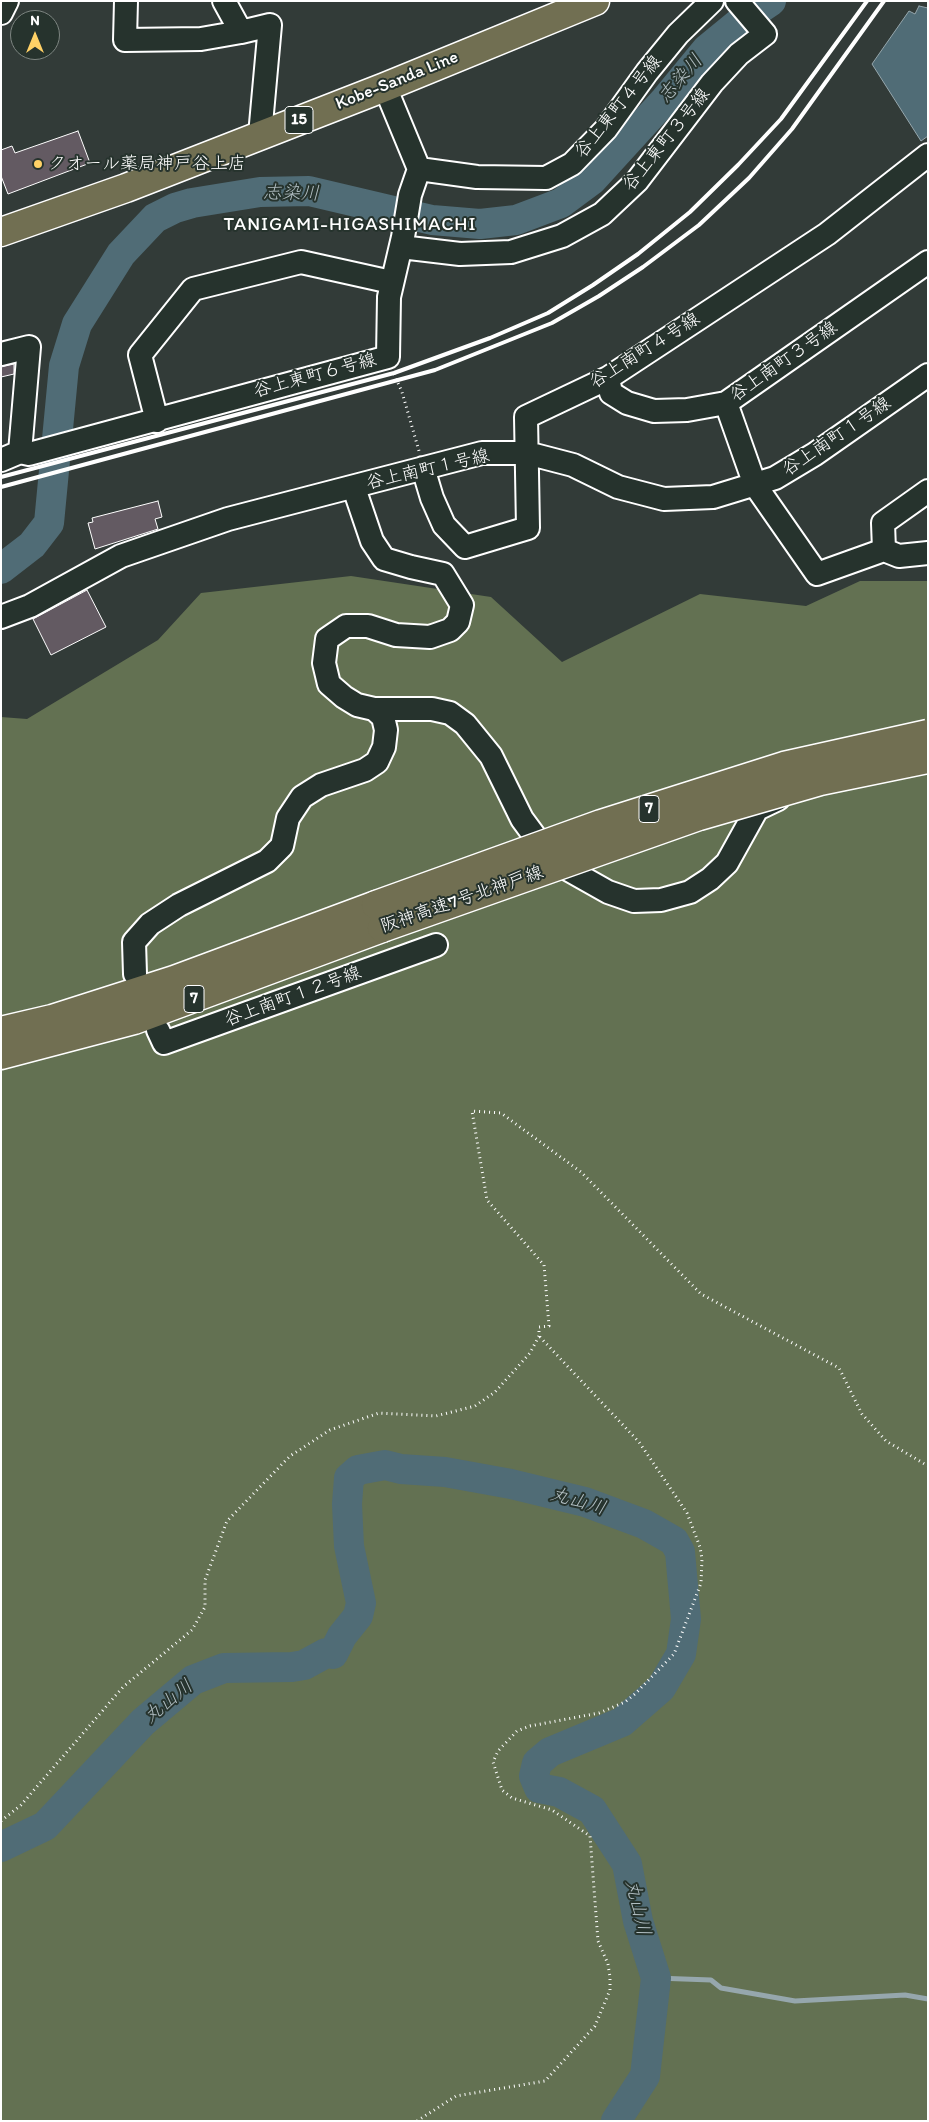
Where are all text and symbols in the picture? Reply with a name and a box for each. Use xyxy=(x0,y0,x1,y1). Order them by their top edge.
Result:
north arrow xyxy=(10,10,60,60)
text: N xyxy=(30,12,40,29)
street label: Kobe-Sanda Line xyxy=(332,47,462,115)
water label: 志染川 xyxy=(654,50,708,108)
street label: 谷上東町４号線 xyxy=(571,51,667,163)
street label: 谷上東町３号線 xyxy=(619,84,715,196)
road number: 15 xyxy=(285,106,313,134)
place label: クオール薬局神戸谷上店 xyxy=(48,153,246,175)
marker: クオール薬局神戸谷上店 xyxy=(32,158,44,170)
water label: 志染川 xyxy=(262,182,320,206)
district label: TANIGAMI-HIGASHIMACHI xyxy=(223,214,477,236)
street label: 谷上南町４号線 xyxy=(586,308,704,394)
street label: 谷上南町３号線 xyxy=(726,317,842,407)
street label: 谷上東町６号線 xyxy=(251,349,379,403)
street label: 谷上南町１号線 xyxy=(779,393,895,481)
street label: 谷上南町１号線 xyxy=(364,445,492,495)
road number: 7 xyxy=(639,796,659,822)
street label: 阪神高速7号北神戸線 xyxy=(378,862,546,938)
street label: 谷上南町１２号線 xyxy=(222,962,364,1032)
road number: 7 xyxy=(184,986,204,1012)
water label: 丸山川 xyxy=(547,1483,609,1521)
water label: 丸山川 xyxy=(140,1675,198,1729)
water label: 丸山川 xyxy=(619,1878,655,1938)

